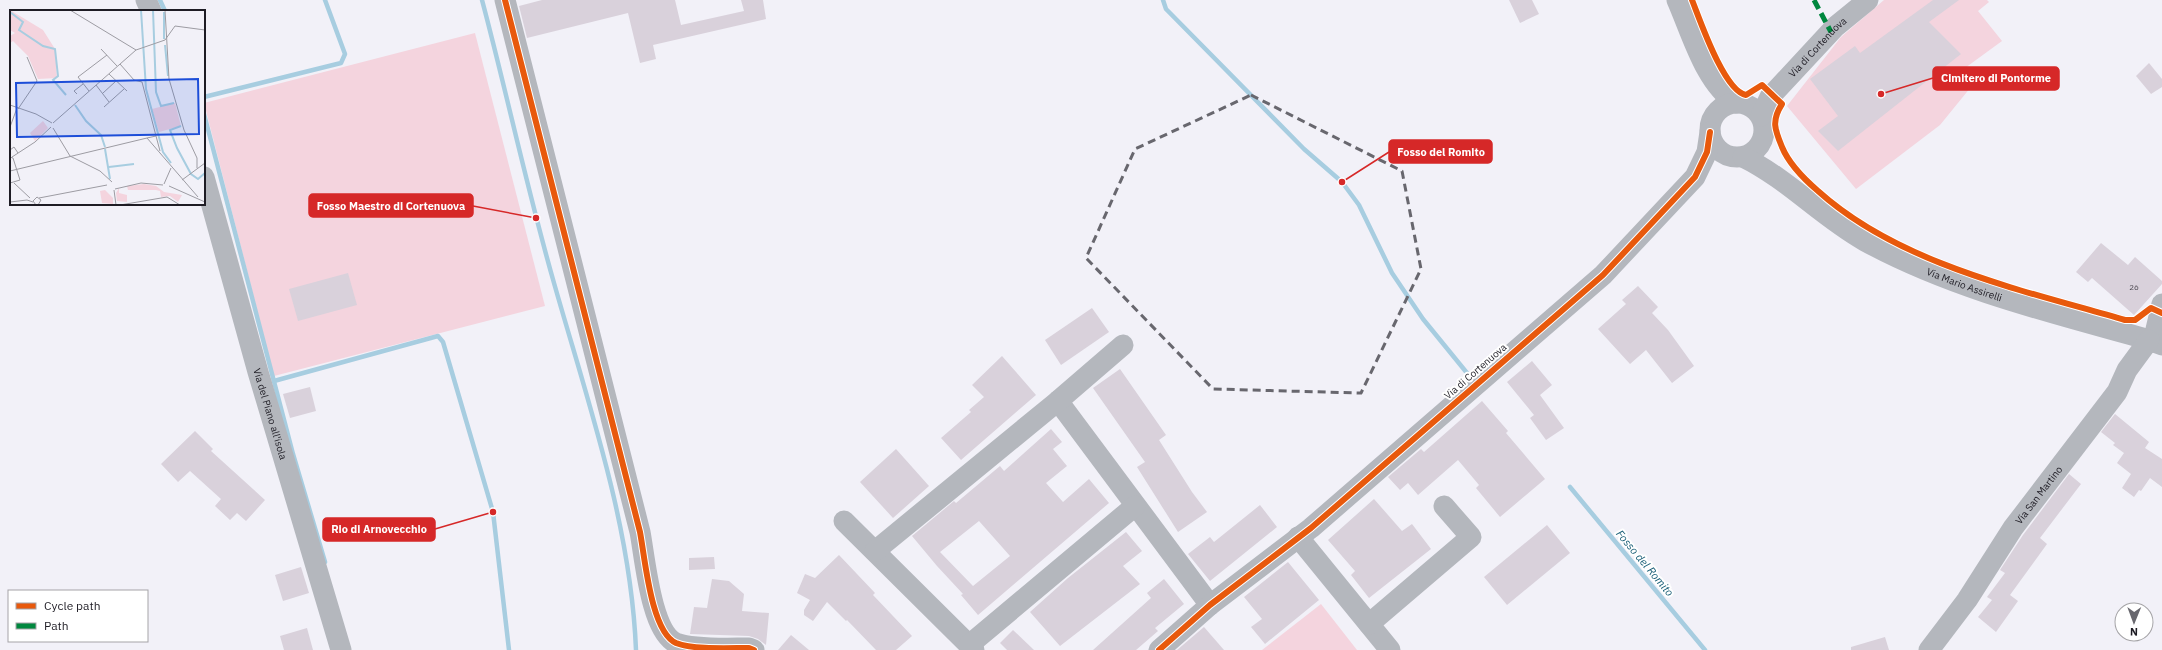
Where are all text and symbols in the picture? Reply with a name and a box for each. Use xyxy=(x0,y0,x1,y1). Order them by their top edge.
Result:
inset map xyxy=(10,10,205,205)
street label: Via di Cortenuova xyxy=(1786,14,1850,80)
callout: Cimitero di Pontorme xyxy=(1933,67,2059,90)
text: Cimitero di Pontorme xyxy=(1941,71,2051,85)
callout: Fosso del Romito xyxy=(1389,140,1492,163)
text: Fosso del Romito xyxy=(1397,145,1485,159)
callout: Fosso Maestro di Cortenuova xyxy=(309,194,473,217)
text: Fosso Maestro di Cortenuova xyxy=(317,199,465,213)
street label: Via Mario Assirelli xyxy=(1925,265,2004,304)
house number: 26 xyxy=(2129,282,2139,292)
street label: Via di Cortenuova xyxy=(1441,340,1510,402)
street label: Via del Piano all'isola xyxy=(250,367,290,462)
street label: Via San Martino xyxy=(2012,463,2065,527)
callout: Rio di Arnovecchio xyxy=(323,518,435,541)
text: Rio di Arnovecchio xyxy=(331,522,427,536)
water label: Fosso del Romito xyxy=(1613,527,1677,599)
legend xyxy=(8,590,148,642)
text: Cycle path xyxy=(44,598,101,613)
north arrow xyxy=(2114,602,2154,642)
text: Path xyxy=(44,618,69,633)
text: N xyxy=(2130,625,2138,639)

